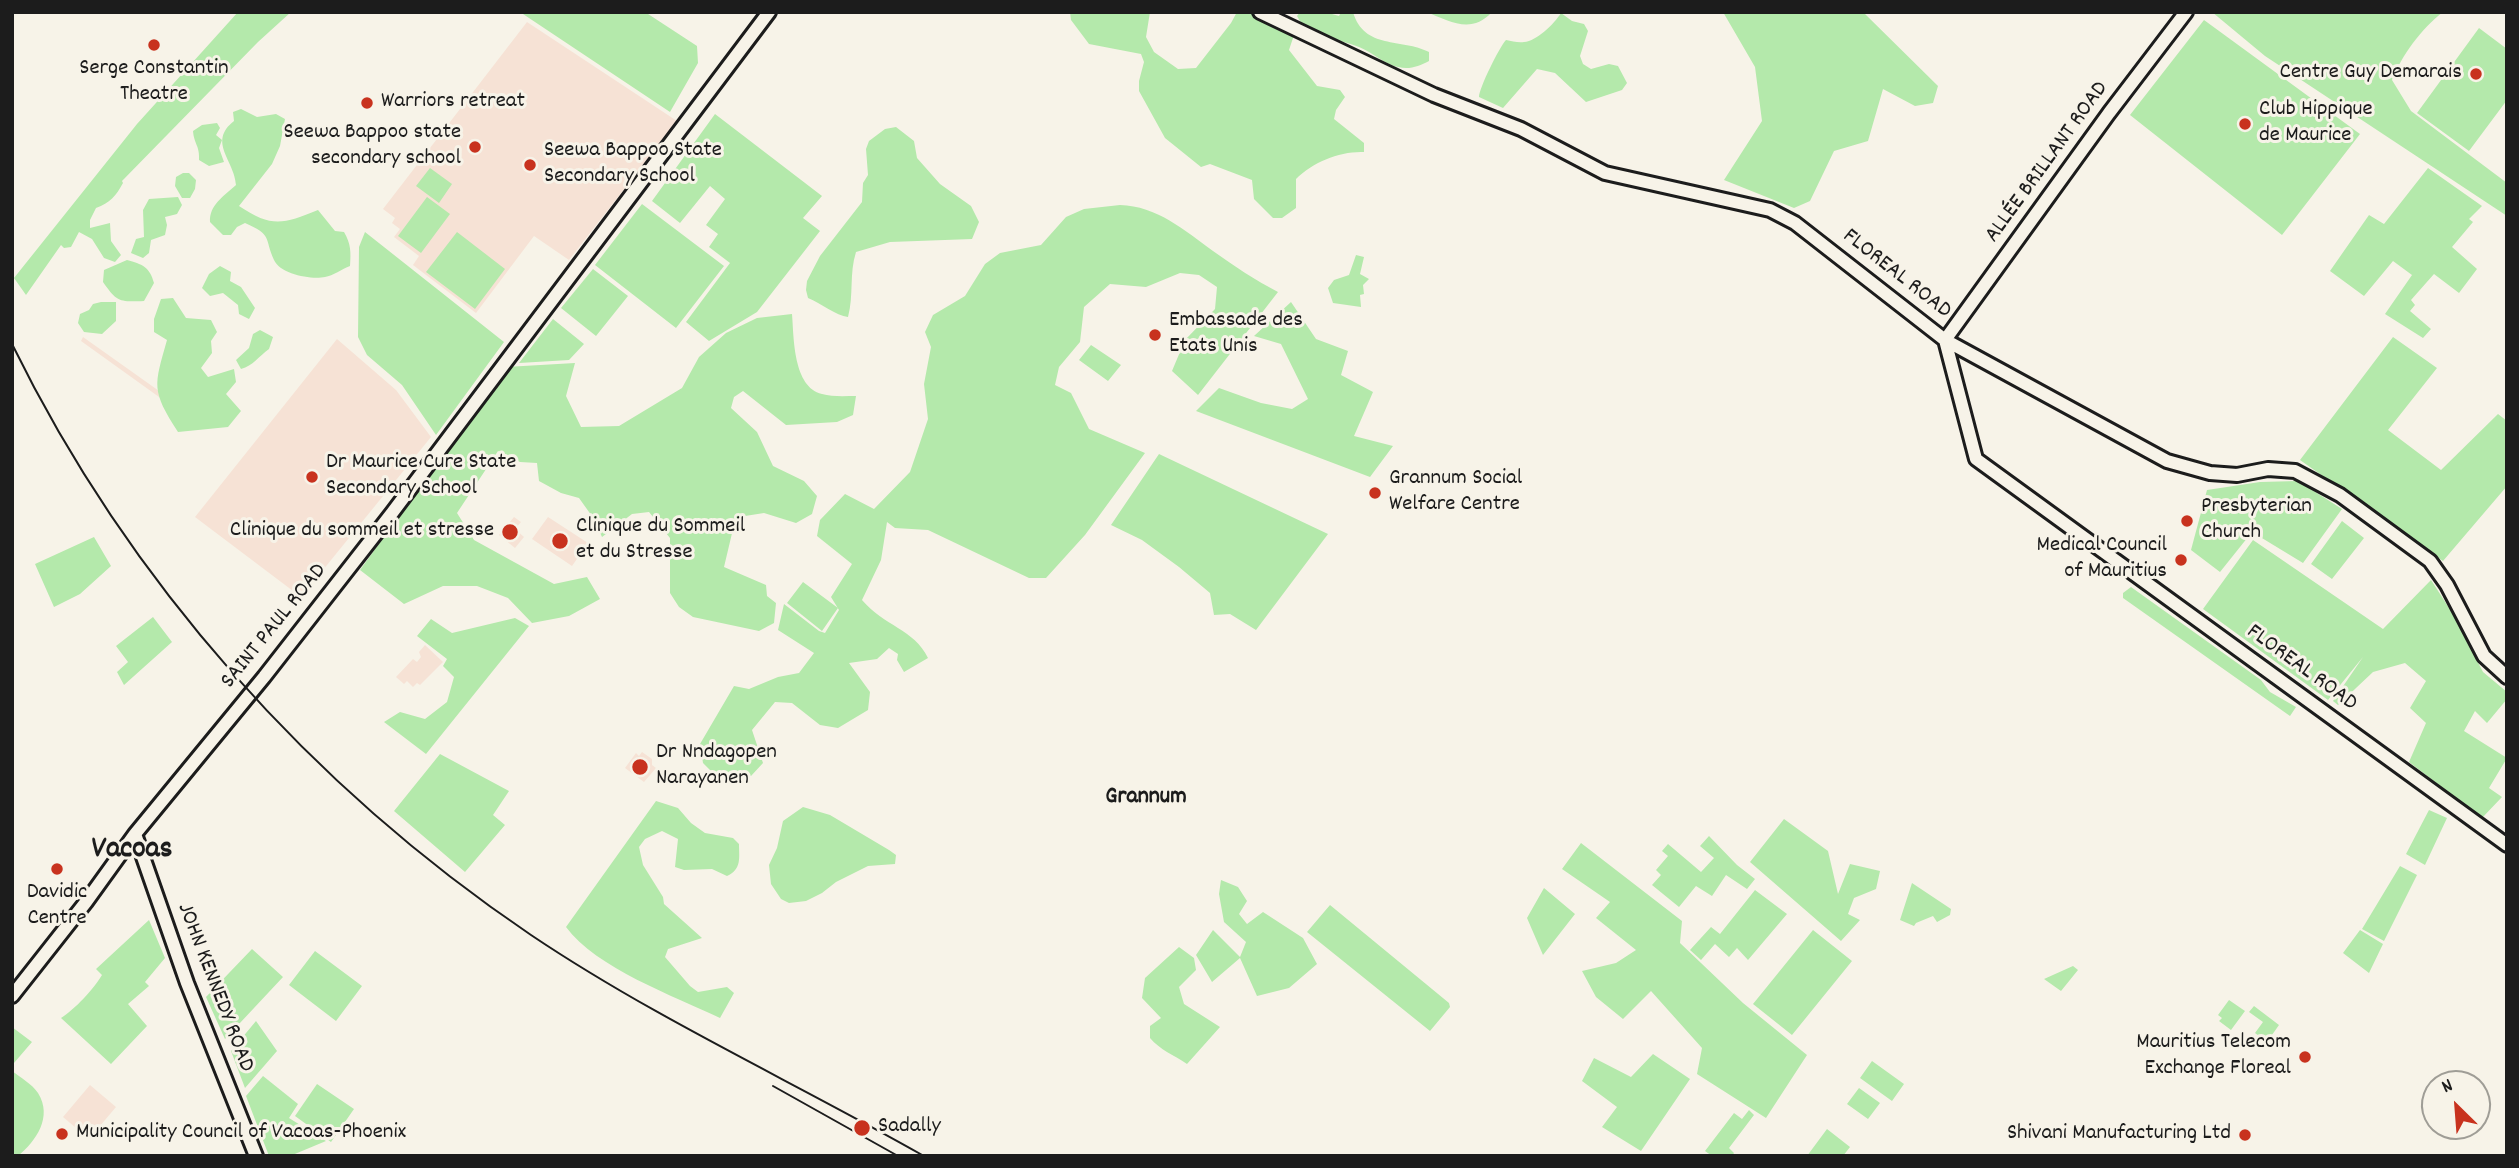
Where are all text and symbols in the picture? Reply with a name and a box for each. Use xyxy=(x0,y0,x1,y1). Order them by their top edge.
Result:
marker: Serge Constantin Theatre xyxy=(146,37,162,53)
place label: Serge Constantin Theatre xyxy=(79,56,229,110)
place label: Centre Guy Demarais xyxy=(2280,60,2462,88)
marker: Centre Guy Demarais xyxy=(2468,66,2484,82)
street label: ALLÉE BRILLANT ROAD xyxy=(1980,77,2116,249)
place label: Warriors retreat xyxy=(381,89,525,117)
marker: Warriors retreat xyxy=(359,95,375,111)
place label: Club Hippique de Maurice xyxy=(2259,97,2373,151)
marker: Club Hippique de Maurice xyxy=(2237,116,2253,132)
place label: Seewa Bappoo state secondary school xyxy=(284,120,461,174)
place label: Seewa Bappoo State Secondary School xyxy=(544,138,722,192)
marker: Seewa Bappoo state secondary school xyxy=(467,139,483,155)
marker: Seewa Bappoo State Secondary School xyxy=(522,157,538,173)
street label: FLOREAL ROAD xyxy=(1836,224,1956,326)
place label: Embassade des Etats Unis xyxy=(1169,308,1303,362)
marker: Embassade des Etats Unis xyxy=(1147,327,1163,343)
place label: Dr Maurice Cure State Secondary School xyxy=(326,450,516,504)
place label: Grannum Social Welfare Centre xyxy=(1389,466,1522,520)
marker: Dr Maurice Cure State Secondary School xyxy=(304,469,320,485)
marker: Grannum Social Welfare Centre xyxy=(1367,485,1383,501)
place label: Presbyterian Church xyxy=(2201,494,2312,548)
marker: Presbyterian Church xyxy=(2179,513,2195,529)
place label: Clinique du Sommeil et du Stresse xyxy=(576,514,745,568)
place label: Clinique du sommeil et stresse xyxy=(230,518,494,546)
marker: Clinique du sommeil et stresse xyxy=(500,522,520,542)
marker: Clinique du Sommeil et du Stresse xyxy=(550,531,570,551)
place label: Medical Council of Mauritius xyxy=(2037,533,2167,587)
marker: Medical Council of Mauritius xyxy=(2173,552,2189,568)
street label: SAINT PAUL ROAD xyxy=(216,559,334,695)
street label: FLOREAL ROAD xyxy=(2240,619,2362,719)
place label: Dr Nndagopen Narayanen xyxy=(656,740,777,794)
marker: Dr Nndagopen Narayanen xyxy=(630,757,650,777)
district label: Grannum xyxy=(1105,785,1187,813)
district label: Vacoas xyxy=(92,834,172,870)
marker: Davidic Centre xyxy=(49,861,65,877)
place label: Davidic Centre xyxy=(27,880,87,934)
street label: JOHN KENNEDY ROAD xyxy=(169,900,259,1076)
place label: Mauritius Telecom Exchange Floreal xyxy=(2136,1030,2291,1084)
marker: Mauritius Telecom Exchange Floreal xyxy=(2297,1049,2313,1065)
north arrow xyxy=(2421,1070,2491,1140)
text: N xyxy=(2438,1073,2458,1102)
place label: Sadally xyxy=(878,1114,941,1142)
marker: Sadally xyxy=(852,1118,872,1138)
place label: Municipality Council of Vacoas-Phoenix xyxy=(76,1120,406,1148)
place label: Shivani Manufacturing Ltd xyxy=(2007,1121,2231,1149)
marker: Municipality Council of Vacoas-Phoenix xyxy=(54,1126,70,1142)
marker: Shivani Manufacturing Ltd xyxy=(2237,1127,2253,1143)

